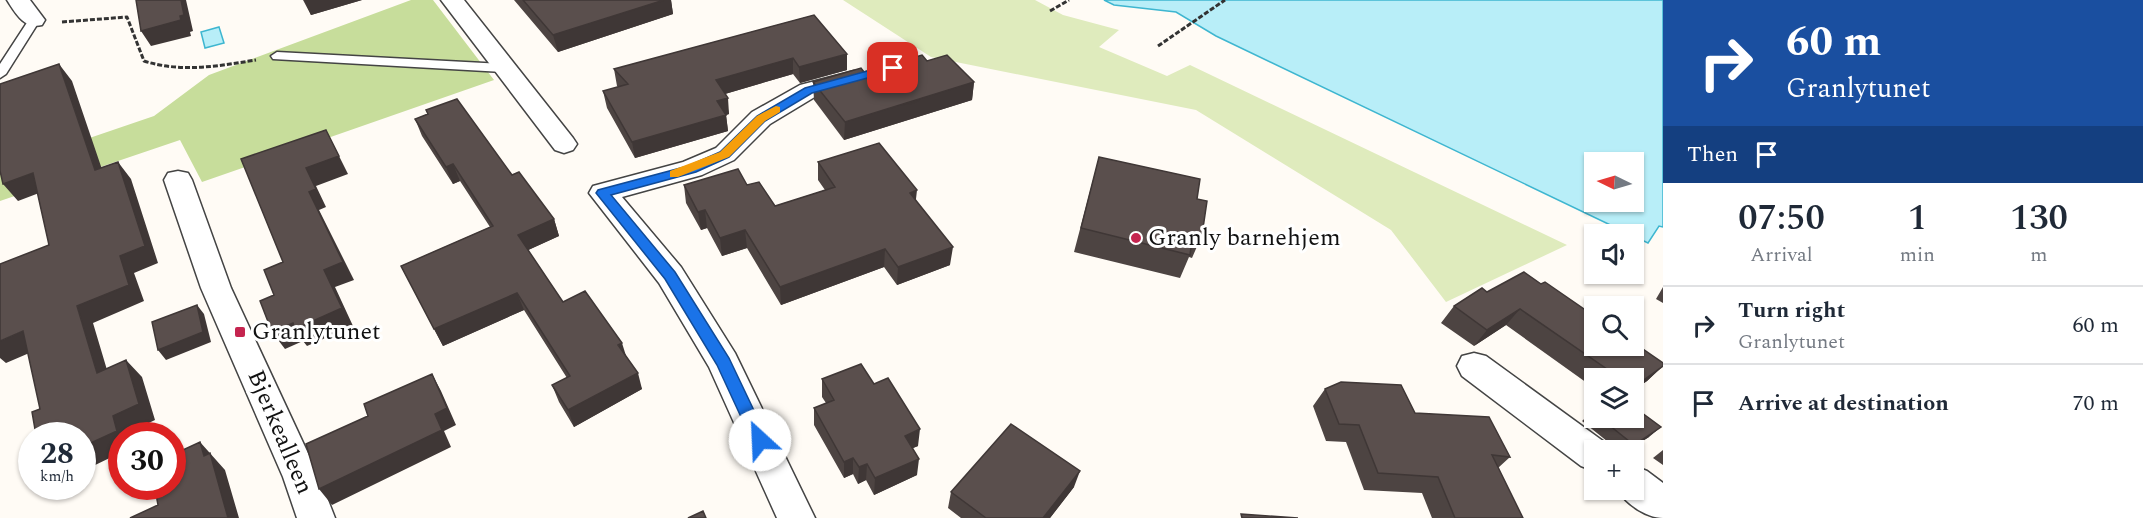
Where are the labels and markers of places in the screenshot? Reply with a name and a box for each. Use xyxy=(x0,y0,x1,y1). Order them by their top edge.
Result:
pin xyxy=(867,42,918,93)
place label: Granly barnehjem xyxy=(1148,220,1341,256)
marker: Granly barnehjem xyxy=(1129,231,1143,245)
place label: Granlytunet xyxy=(252,314,381,350)
marker: Granlytunet xyxy=(233,325,247,339)

